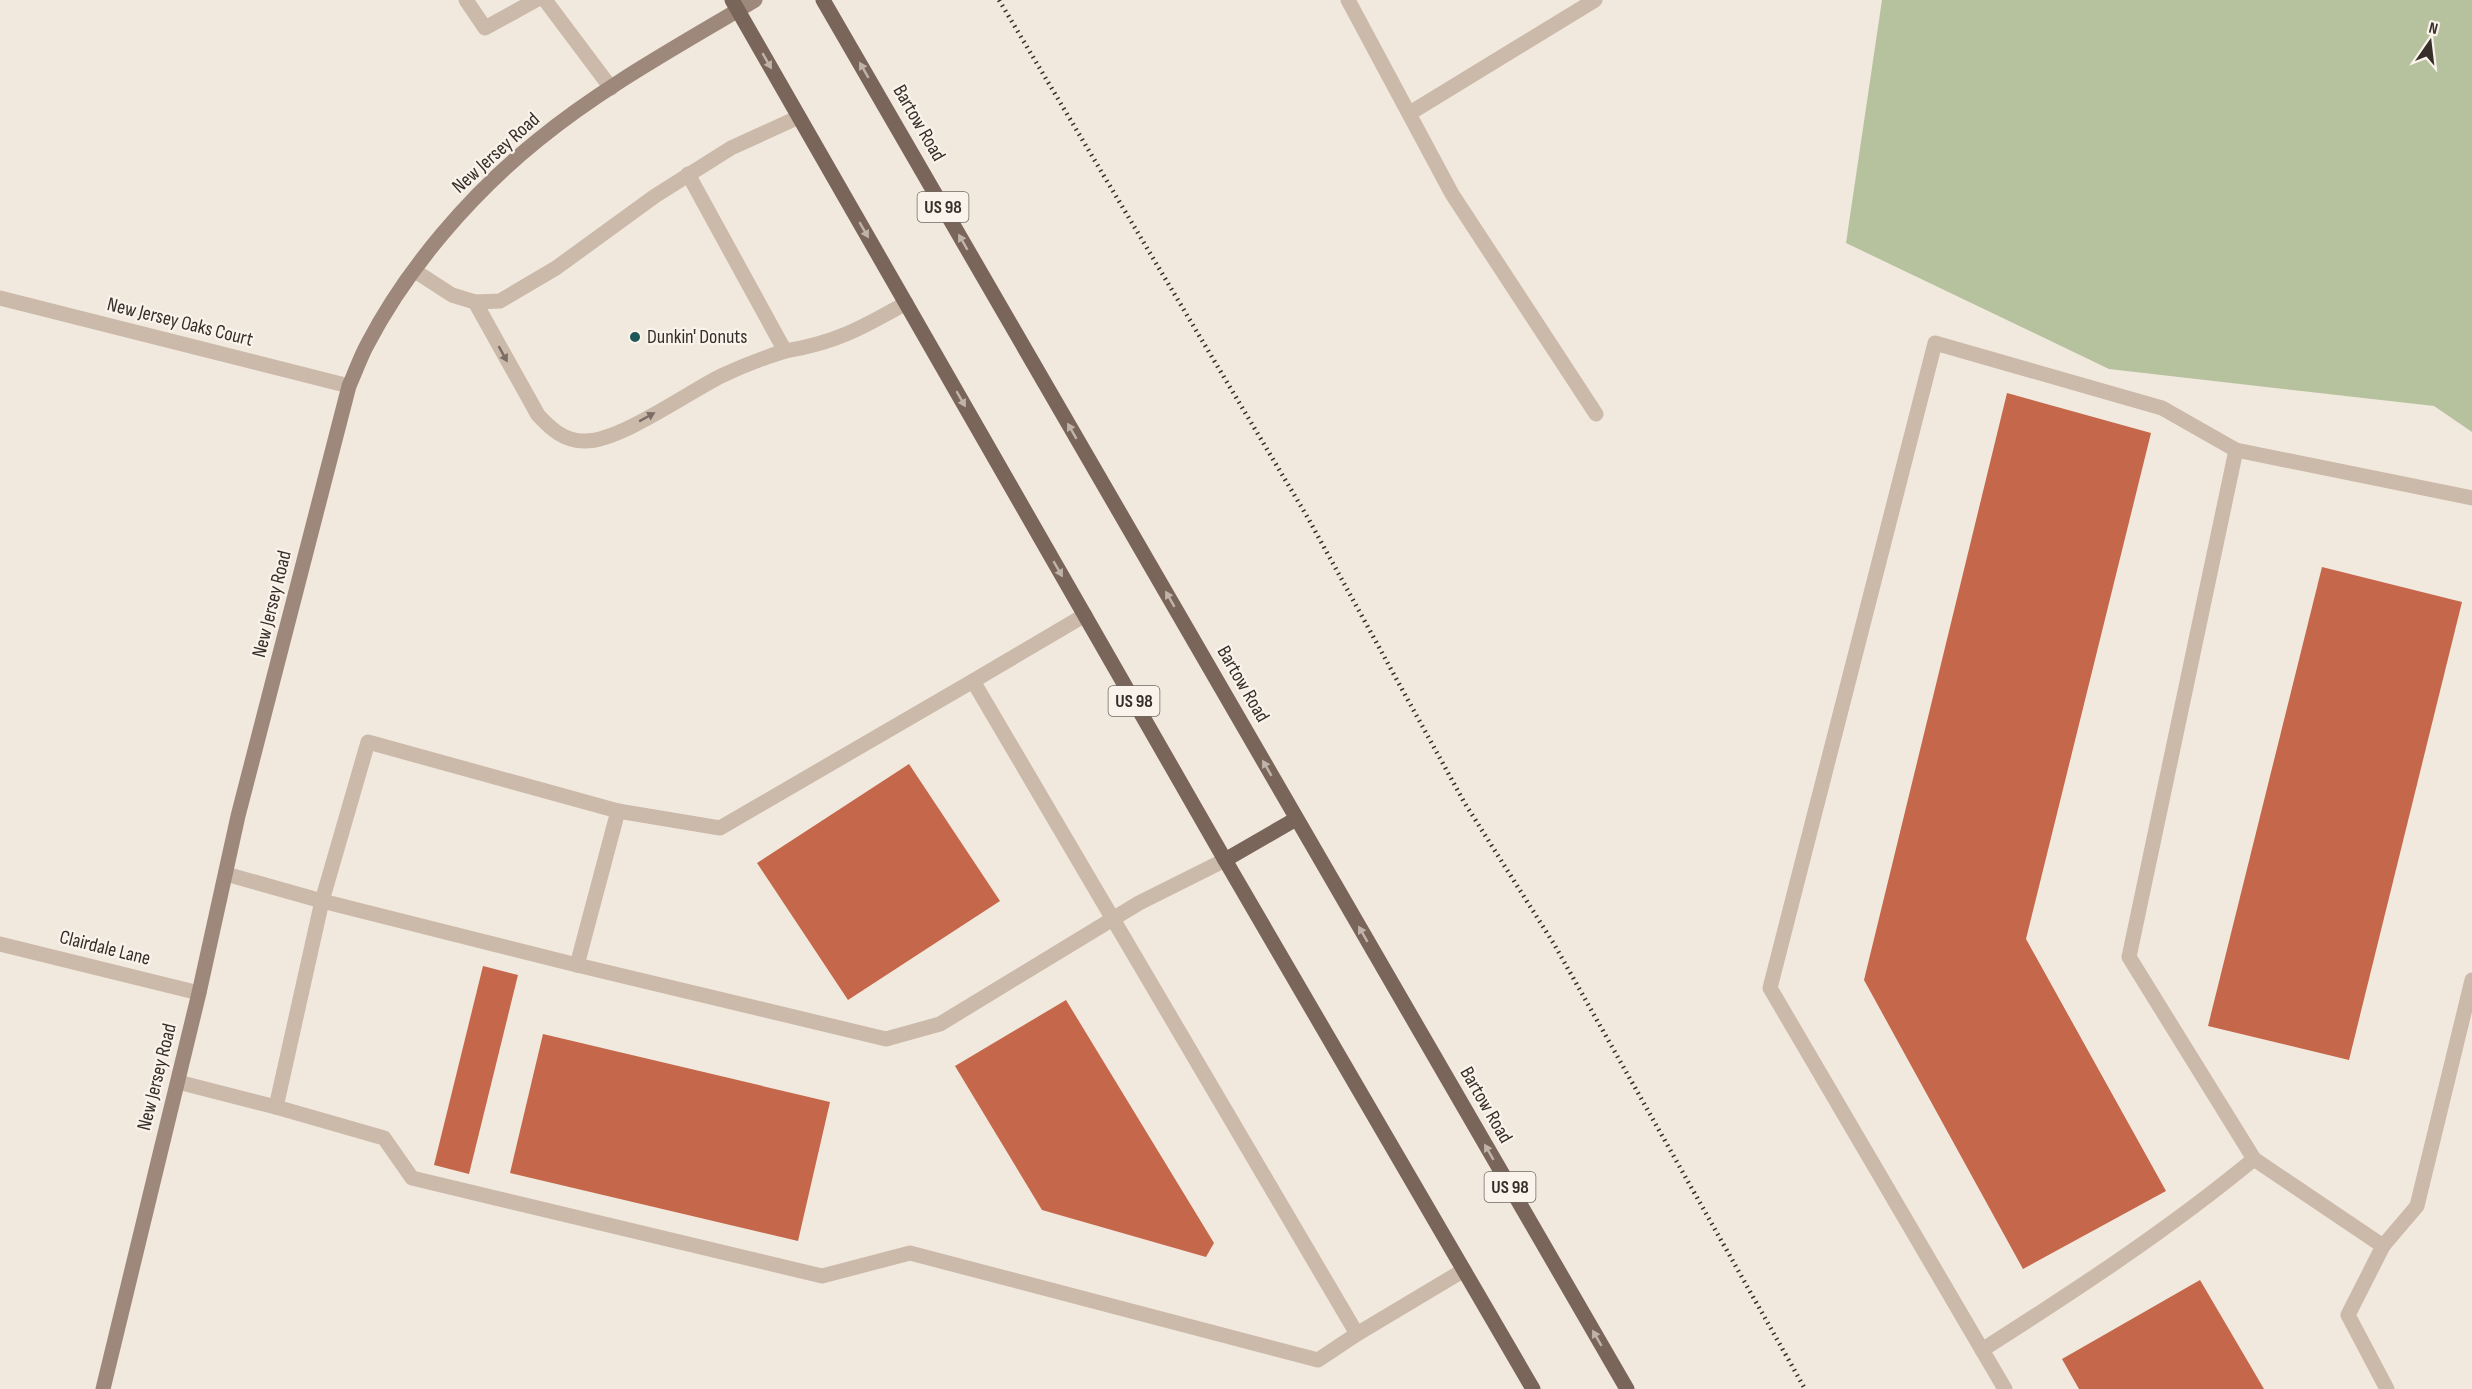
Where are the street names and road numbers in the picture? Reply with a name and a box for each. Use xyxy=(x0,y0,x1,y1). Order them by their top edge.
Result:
street label: Bartow Road xyxy=(887,80,951,166)
street label: New Jersey Road xyxy=(447,107,545,199)
road number: US 98 xyxy=(918,192,968,222)
street label: New Jersey Oaks Court xyxy=(105,292,255,352)
street label: New Jersey Road xyxy=(247,548,297,660)
street label: Bartow Road xyxy=(1211,641,1275,727)
road number: US 98 xyxy=(1108,686,1160,716)
street label: Clairdale Lane xyxy=(57,925,153,971)
street label: New Jersey Road xyxy=(132,1021,182,1133)
street label: Bartow Road xyxy=(1454,1062,1518,1148)
road number: US 98 xyxy=(1484,1172,1536,1202)

